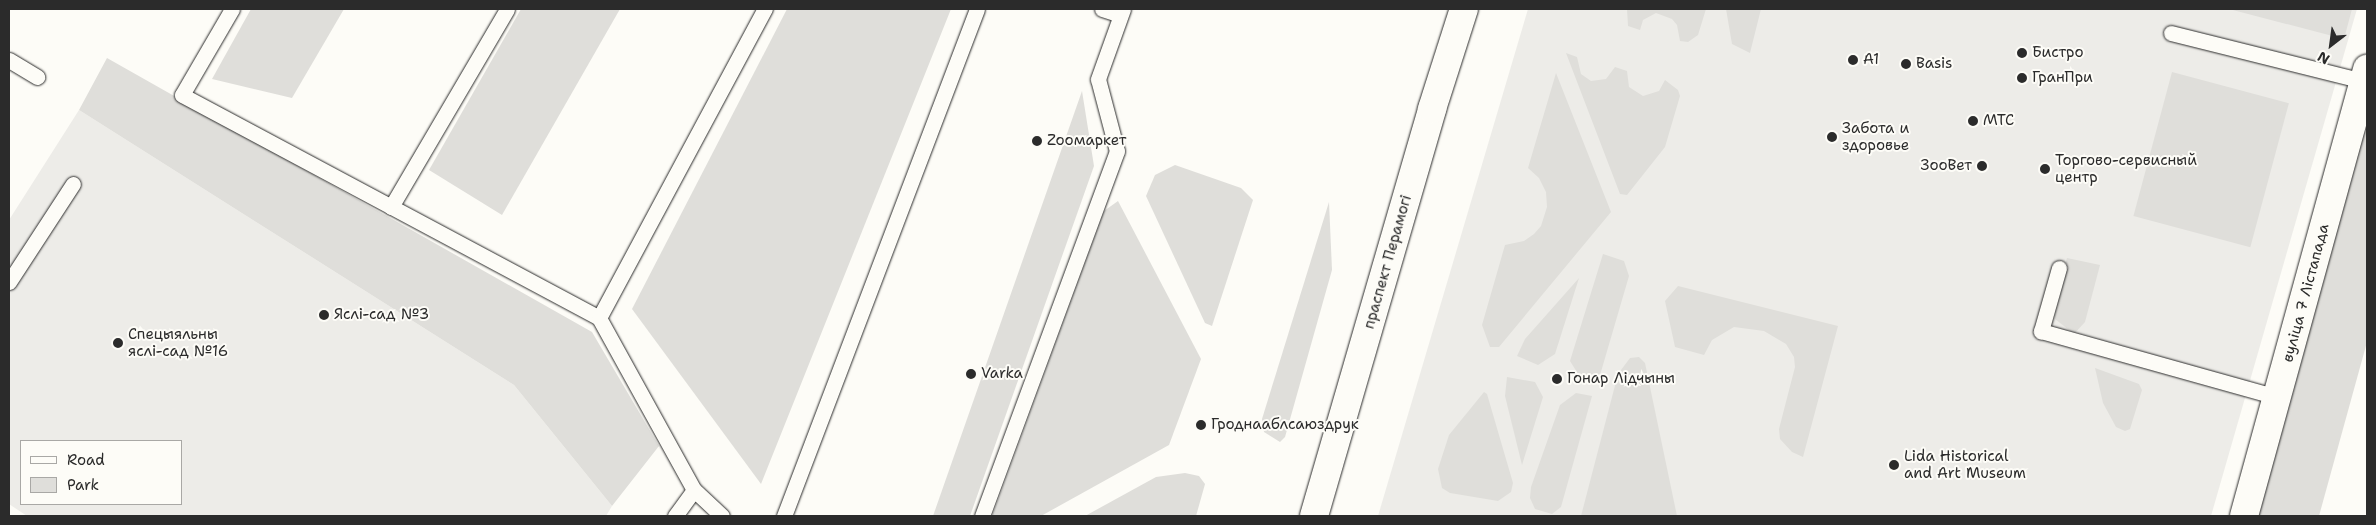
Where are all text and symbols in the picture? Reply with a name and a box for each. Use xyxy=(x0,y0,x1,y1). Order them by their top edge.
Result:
north arrow xyxy=(2306,20,2356,70)
place label: Бистро xyxy=(2032,44,2084,62)
marker: Бистро xyxy=(2016,47,2028,59)
text: N xyxy=(2314,47,2333,69)
place label: A1 xyxy=(1863,51,1879,69)
marker: A1 xyxy=(1847,54,1859,66)
place label: Basis xyxy=(1916,55,1952,73)
marker: Basis xyxy=(1900,58,1912,70)
place label: ГранПри xyxy=(2032,69,2093,87)
marker: ГранПри xyxy=(2016,72,2028,84)
place label: МТС xyxy=(1983,112,2014,130)
marker: МТС xyxy=(1967,115,1979,127)
place label: Забота и здоровье xyxy=(1842,119,1909,154)
marker: Забота и здоровье xyxy=(1826,131,1838,143)
place label: Zooмаркет xyxy=(1047,132,1127,150)
marker: Zooмаркет xyxy=(1031,135,1043,147)
place label: Торгово-сервисный центр xyxy=(2055,151,2197,186)
place label: ЗооВет xyxy=(1921,157,1972,175)
marker: ЗооВет xyxy=(1976,160,1988,172)
marker: Торгово-сервисный центр xyxy=(2039,163,2051,175)
street label: праспект Перамогі xyxy=(1360,193,1416,331)
street label: вуліца 7 Лістапада xyxy=(2279,222,2333,364)
place label: Яслі-сад №3 xyxy=(334,306,429,324)
marker: Яслі-сад №3 xyxy=(318,309,330,321)
place label: Спецыяльны яслі-сад №16 xyxy=(128,325,228,360)
marker: Спецыяльны яслі-сад №16 xyxy=(112,337,124,349)
place label: Varka xyxy=(981,365,1023,383)
marker: Varka xyxy=(965,368,977,380)
place label: Гонар Лідчыны xyxy=(1567,370,1675,388)
marker: Гонар Лідчыны xyxy=(1551,373,1563,385)
place label: Гроднааблсаюздрук xyxy=(1211,416,1359,434)
marker: Гроднааблсаюздрук xyxy=(1195,419,1207,431)
legend xyxy=(20,440,182,505)
place label: Lida Historical and Art Museum xyxy=(1904,447,2026,482)
text: Road xyxy=(67,450,105,470)
marker: Lida Historical and Art Museum xyxy=(1888,459,1900,471)
text: Park xyxy=(67,475,99,495)

